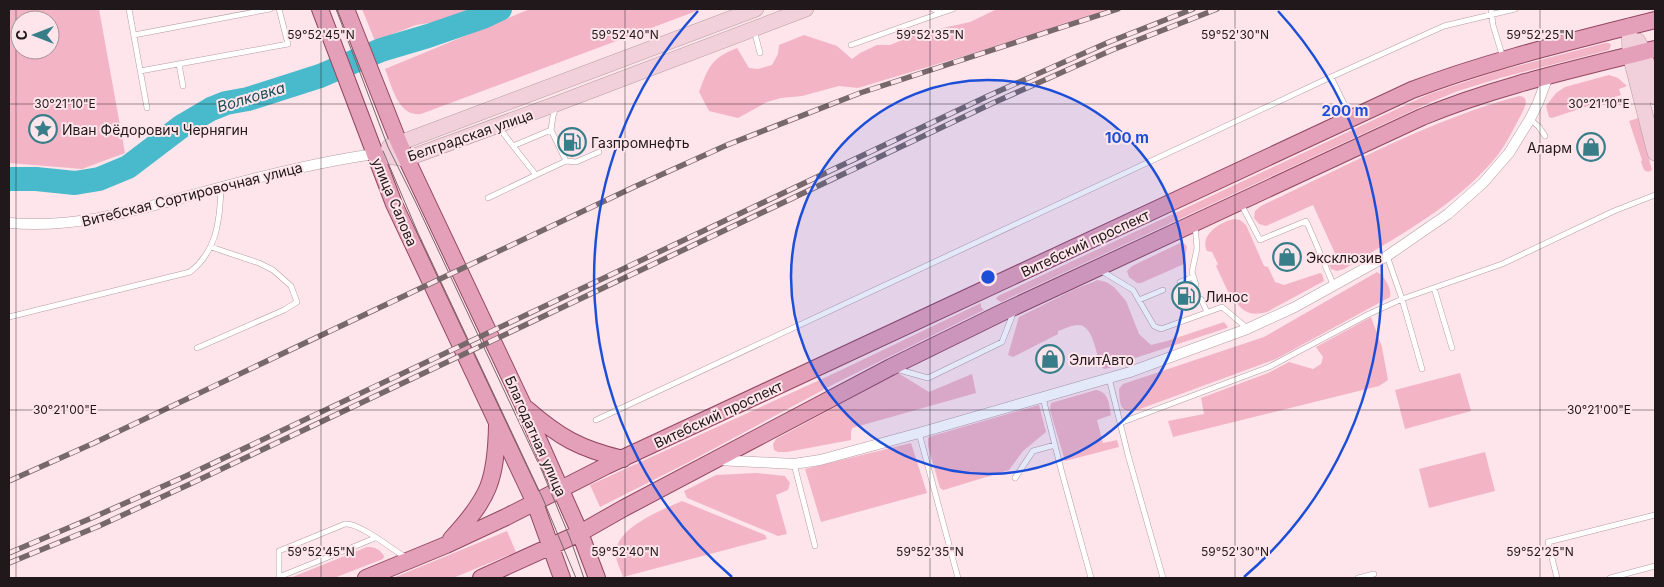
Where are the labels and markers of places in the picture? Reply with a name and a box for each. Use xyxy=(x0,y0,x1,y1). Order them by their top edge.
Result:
place icon: Иван Фёдорович Чернягин xyxy=(28,114,58,144)
place label: Иван Фёдорович Чернягин xyxy=(62,121,248,138)
fuel station icon: Газпромнефть xyxy=(557,127,587,157)
shop icon: Аларм xyxy=(1576,132,1606,162)
place label: Газпромнефть xyxy=(591,134,690,151)
place label: Аларм xyxy=(1527,139,1572,156)
shop icon: Эксклюзив xyxy=(1272,242,1302,272)
place label: Эксклюзив xyxy=(1306,249,1382,266)
centre of rings xyxy=(979,268,997,286)
fuel station icon: Линос xyxy=(1171,281,1201,311)
place label: Линос xyxy=(1205,288,1248,305)
shop icon: ЭлитАвто xyxy=(1035,344,1065,374)
place label: ЭлитАвто xyxy=(1069,351,1134,368)

